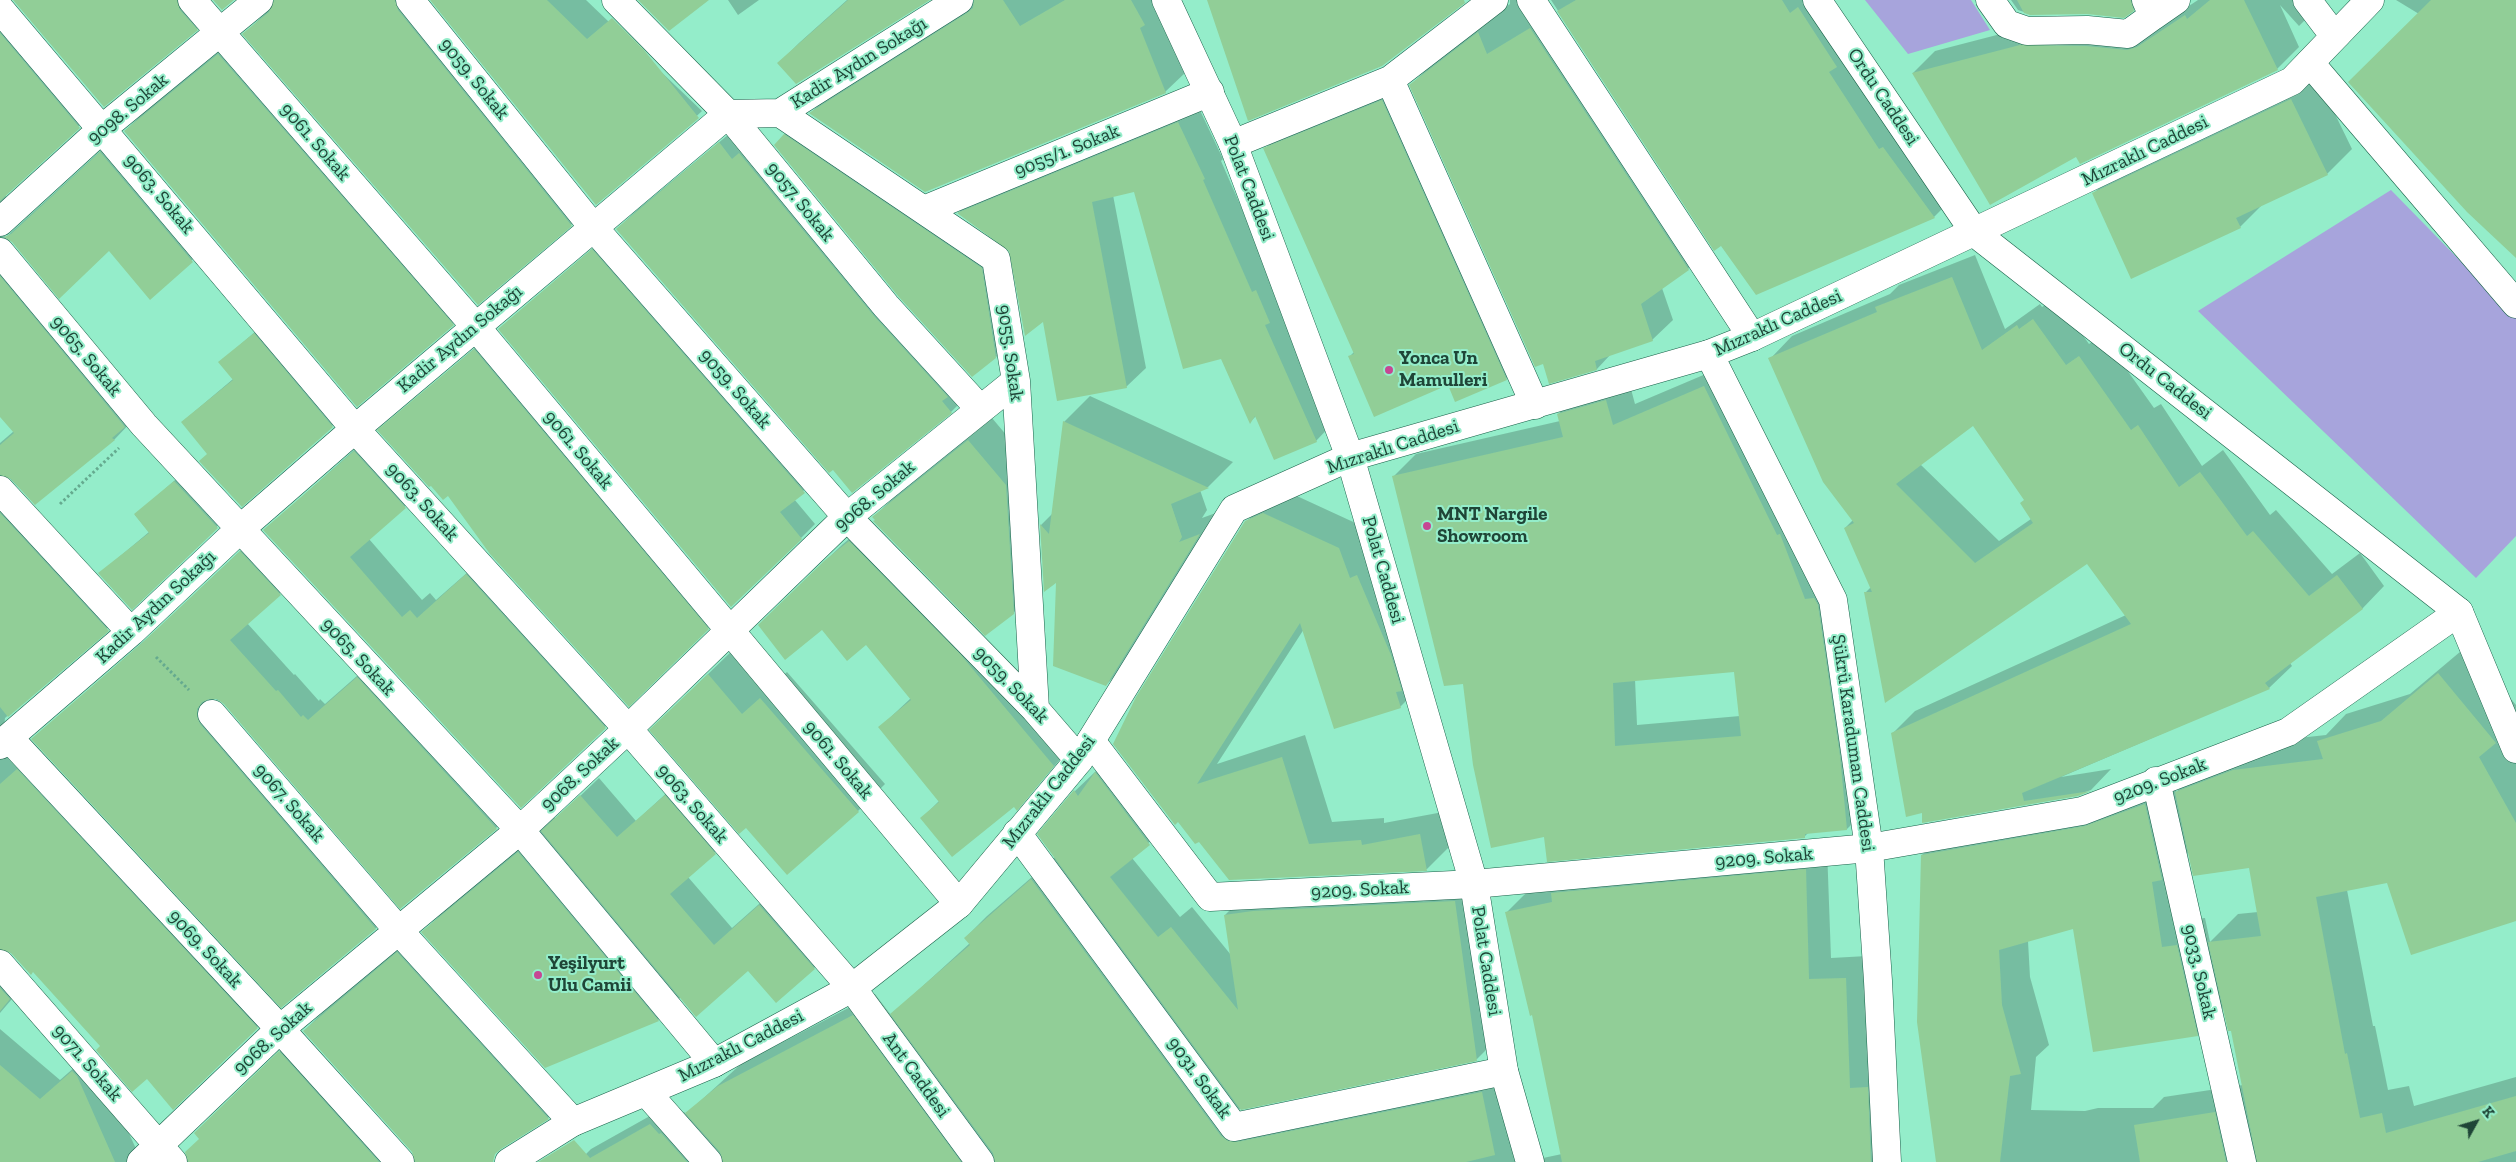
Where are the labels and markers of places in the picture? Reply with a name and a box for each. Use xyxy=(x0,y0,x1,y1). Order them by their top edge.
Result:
place label: Yonca Un Mamulleri xyxy=(1399,348,1487,392)
marker: Yonca Un Mamulleri xyxy=(1383,364,1395,376)
place label: MNT Nargile Showroom xyxy=(1437,504,1547,548)
marker: MNT Nargile Showroom xyxy=(1421,520,1433,532)
place label: Yeşilyurt Ulu Camii xyxy=(548,953,632,997)
marker: Yeşilyurt Ulu Camii xyxy=(532,969,544,981)

